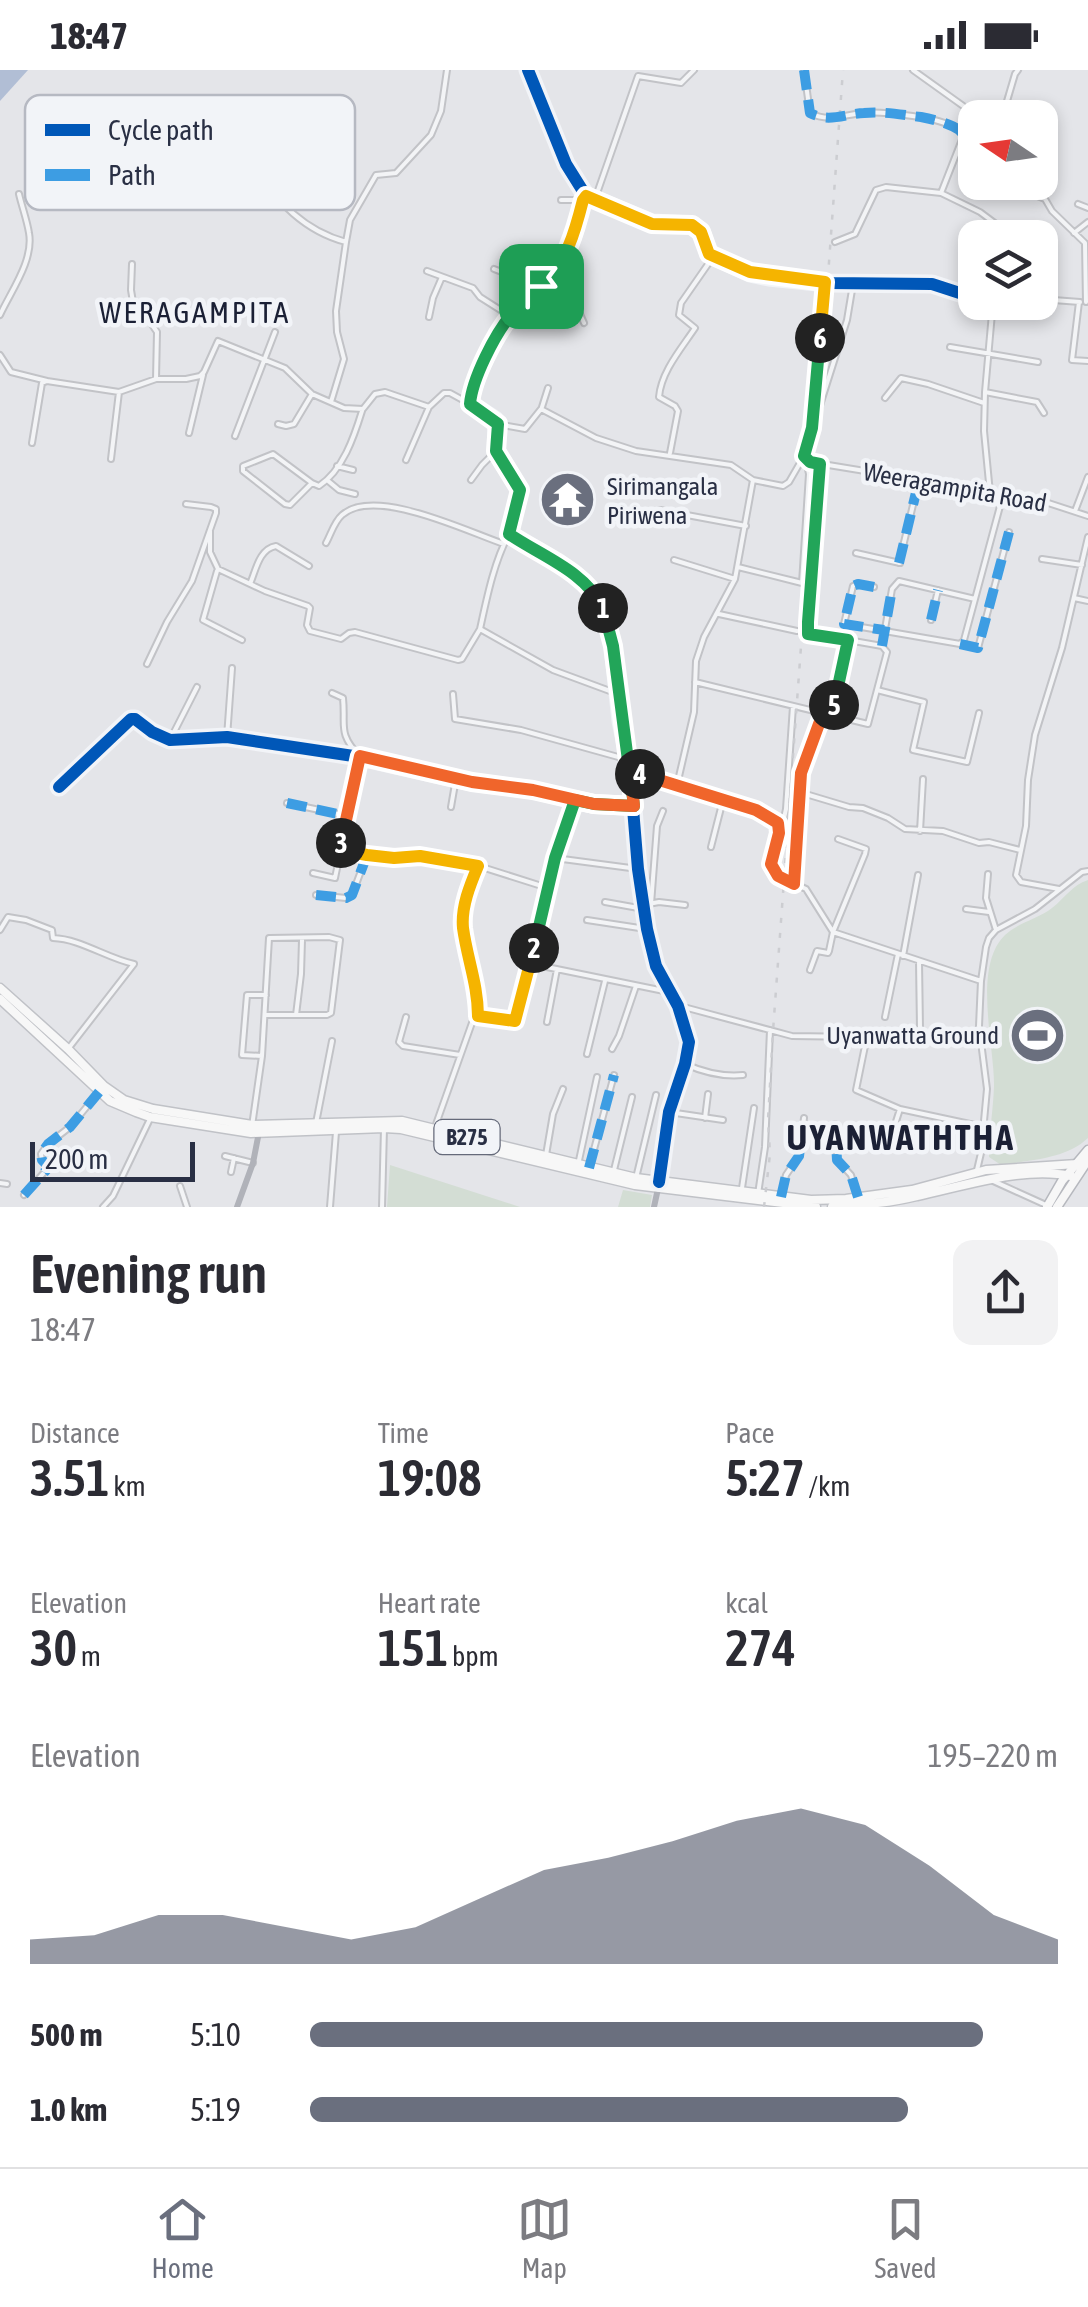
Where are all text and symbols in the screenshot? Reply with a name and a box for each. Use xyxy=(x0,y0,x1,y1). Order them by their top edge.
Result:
text: 18:47 xyxy=(50,14,128,57)
legend xyxy=(25,95,355,210)
north arrow xyxy=(958,100,1058,200)
map controls xyxy=(958,100,1058,320)
text: Cycle path xyxy=(108,114,214,146)
text: Path xyxy=(108,159,156,191)
button: layers xyxy=(958,220,1058,320)
pin xyxy=(499,244,584,329)
icon: arrive xyxy=(514,259,569,314)
district label: WERAGAMPITA xyxy=(99,295,291,329)
pin: 6 xyxy=(795,313,845,363)
text: 6 xyxy=(813,322,827,354)
street label: Weeragampita Road xyxy=(861,457,1049,517)
temple icon: Sirimangala Piriwena xyxy=(538,470,598,530)
place label: Sirimangala Piriwena xyxy=(607,472,718,529)
pin: 1 xyxy=(578,583,628,633)
text: 1 xyxy=(596,592,610,624)
pin: 5 xyxy=(809,680,859,730)
text: 5 xyxy=(827,689,841,721)
pin: 4 xyxy=(615,749,665,799)
text: 4 xyxy=(633,758,647,790)
pin: 3 xyxy=(316,818,366,868)
text: 3 xyxy=(334,827,348,859)
pin: 2 xyxy=(509,923,559,973)
text: 2 xyxy=(527,932,541,964)
sports icon: Uyanwatta Ground xyxy=(1008,1005,1068,1065)
place label: Uyanwatta Ground xyxy=(826,1021,999,1049)
district label: UYANWATHTHA xyxy=(787,1117,1015,1157)
road number: B275 xyxy=(434,1120,500,1154)
scale bar xyxy=(30,1137,195,1182)
text: 200 m xyxy=(45,1143,108,1175)
button: share xyxy=(953,1240,1058,1345)
text: Evening run xyxy=(30,1242,267,1305)
text: 18:47 xyxy=(30,1311,96,1348)
text: Distance xyxy=(30,1417,120,1449)
text: Time xyxy=(378,1417,429,1449)
text: Pace xyxy=(725,1417,775,1449)
text: 3.51 xyxy=(30,1449,109,1507)
text: 19:08 xyxy=(378,1449,482,1507)
text: 5:27 xyxy=(725,1449,805,1507)
text: km xyxy=(109,1470,146,1502)
text: /km xyxy=(805,1470,851,1502)
text: Elevation xyxy=(30,1587,127,1619)
text: Heart rate xyxy=(378,1587,481,1619)
text: kcal xyxy=(725,1587,768,1619)
text: 30 xyxy=(30,1619,77,1677)
text: 151 xyxy=(378,1619,448,1677)
text: 274 xyxy=(725,1619,796,1677)
text: m xyxy=(77,1640,101,1672)
text: bpm xyxy=(448,1640,499,1672)
text: Elevation xyxy=(30,1737,141,1774)
text: 195–220 m xyxy=(928,1737,1058,1774)
text: 500 m xyxy=(30,2016,103,2053)
text: 5:10 xyxy=(190,2016,241,2053)
text: 1.0 km xyxy=(30,2091,107,2128)
text: 5:19 xyxy=(190,2091,241,2128)
tab: Home xyxy=(151,2192,214,2284)
tab: Map xyxy=(517,2192,572,2284)
tab: Saved xyxy=(875,2192,937,2284)

